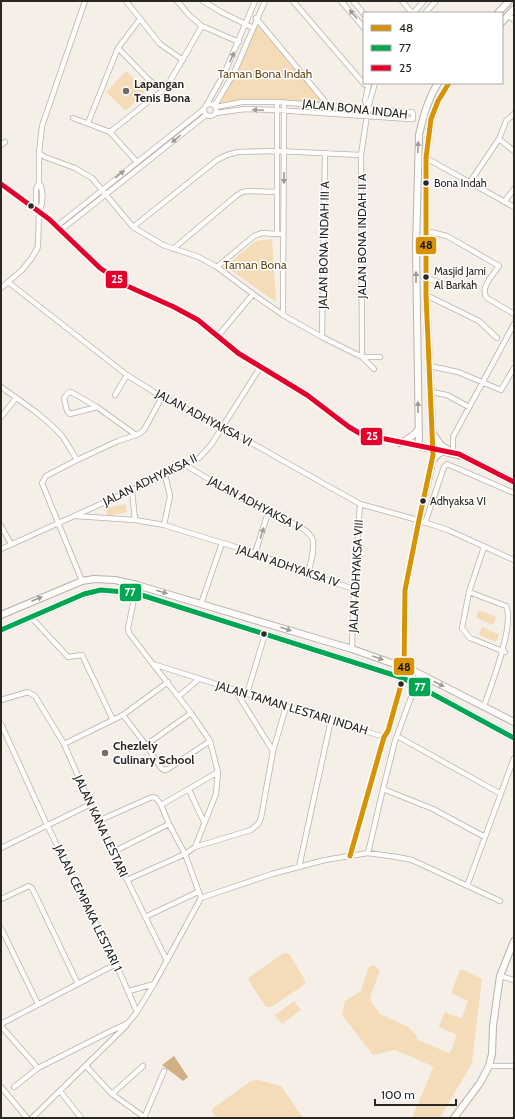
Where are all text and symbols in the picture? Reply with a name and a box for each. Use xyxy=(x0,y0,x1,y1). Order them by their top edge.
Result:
one-way arrow xyxy=(348,9,357,20)
legend xyxy=(363,12,503,84)
text: 48 xyxy=(399,20,413,35)
text: 77 xyxy=(399,40,411,55)
one-way arrow xyxy=(229,51,235,63)
text: 25 xyxy=(399,60,412,75)
park label: Taman Bona Indah xyxy=(218,66,312,81)
place label: Lapangan Tenis Bona xyxy=(134,76,190,105)
marker: Lapangan Tenis Bona xyxy=(121,86,131,96)
street label: JALAN BONA INDAH xyxy=(301,95,408,121)
one-way arrow xyxy=(252,106,264,113)
one-way arrow xyxy=(170,135,181,143)
one-way arrow xyxy=(415,140,421,153)
one-way arrow xyxy=(115,170,126,178)
one-way arrow xyxy=(281,172,287,185)
street label: JALAN BONA INDAH II A xyxy=(354,173,369,299)
place label: Bona Indah xyxy=(434,176,487,190)
marker: Bona Indah xyxy=(421,178,431,188)
street label: JALAN BONA INDAH III A xyxy=(315,180,332,310)
unlabelled marker xyxy=(26,201,36,211)
line badge: 48 xyxy=(415,236,437,255)
text: 48 xyxy=(419,238,433,252)
park label: Taman Bona xyxy=(223,257,287,272)
place label: Masjid Jami Al Barkah xyxy=(434,264,486,292)
line badge: 25 xyxy=(105,270,128,289)
one-way arrow xyxy=(413,270,419,283)
text: 25 xyxy=(111,272,123,286)
marker: Masjid Jami Al Barkah xyxy=(421,272,431,282)
street label: JALAN ADHYAKSA VI xyxy=(152,385,255,449)
one-way arrow xyxy=(415,400,421,413)
line badge: 25 xyxy=(360,427,383,446)
text: 25 xyxy=(366,429,378,443)
street label: JALAN ADHYAKSA II xyxy=(99,450,199,509)
street label: JALAN ADHYAKSA V xyxy=(205,472,305,535)
place label: Adhyaksa VI xyxy=(430,494,486,508)
marker: Adhyaksa VI xyxy=(418,496,428,506)
street label: JALAN ADHYAKSA VIII xyxy=(345,519,366,634)
one-way arrow xyxy=(259,527,265,539)
street label: JALAN ADHYAKSA IV xyxy=(234,541,342,590)
line badge: 77 xyxy=(119,583,142,602)
text: 77 xyxy=(124,585,136,599)
one-way arrow xyxy=(156,589,168,595)
one-way arrow xyxy=(31,596,43,602)
one-way arrow xyxy=(280,626,292,632)
unlabelled marker xyxy=(259,629,269,639)
one-way arrow xyxy=(373,655,385,661)
line badge: 48 xyxy=(393,657,415,676)
text: 48 xyxy=(397,660,411,674)
street label: JALAN TAMAN LESTARI INDAH xyxy=(213,677,370,738)
line badge: 77 xyxy=(408,677,431,697)
unlabelled marker xyxy=(396,679,406,689)
text: 77 xyxy=(414,680,426,694)
one-way arrow xyxy=(434,681,445,687)
place label: Chezlely Culinary School xyxy=(113,738,194,767)
marker: Chezlely Culinary School xyxy=(100,748,110,758)
street label: JALAN KANA LESTARI xyxy=(71,771,132,879)
street label: JALAN CEMPAKA LESTARI 1 xyxy=(51,841,126,974)
scale bar xyxy=(375,1081,456,1107)
text: 100 m xyxy=(381,1087,415,1102)

